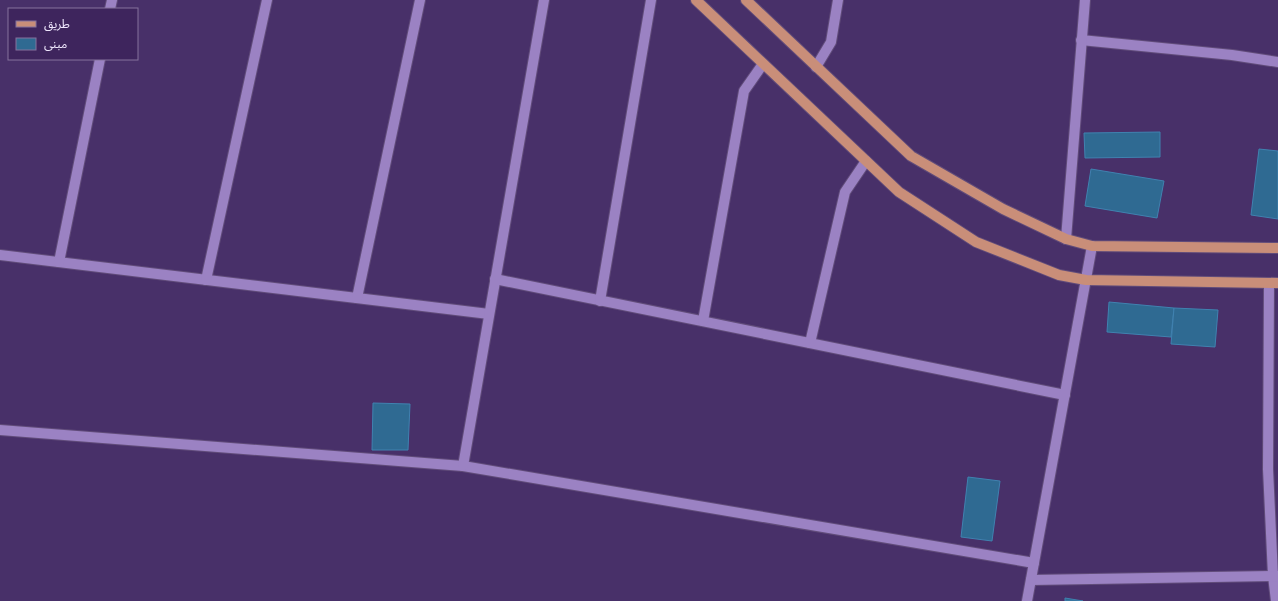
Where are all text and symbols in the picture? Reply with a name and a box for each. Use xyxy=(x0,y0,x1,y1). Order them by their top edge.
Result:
legend xyxy=(8,8,138,60)
text: طريق xyxy=(44,16,70,32)
text: مبنى xyxy=(44,36,67,51)

